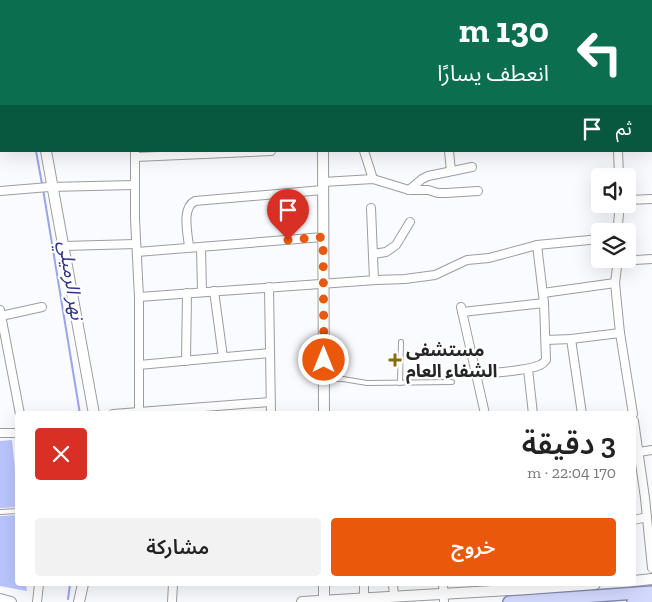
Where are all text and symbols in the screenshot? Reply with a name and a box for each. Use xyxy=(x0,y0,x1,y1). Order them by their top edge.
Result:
text: 130 m xyxy=(459,9,549,51)
icon: left xyxy=(567,20,632,85)
text: انعطف يسارًا xyxy=(437,60,549,87)
icon: arrive xyxy=(578,115,606,143)
text: ثم xyxy=(616,117,632,140)
map controls xyxy=(591,168,636,268)
button: sound xyxy=(591,168,636,213)
pin xyxy=(267,189,309,240)
icon: arrive xyxy=(274,196,302,224)
button: layers xyxy=(591,223,636,268)
water label: نهر الرميلي xyxy=(51,239,89,323)
position arrow xyxy=(297,333,349,385)
place label: مستشفى الشفاء العام xyxy=(406,339,497,384)
marker: مستشفى الشفاء العام xyxy=(388,353,402,367)
text: 3 دقيقة xyxy=(522,426,616,462)
button: close xyxy=(35,428,87,480)
text: 170 m · 22:04 xyxy=(527,463,616,482)
button: مشاركة xyxy=(35,518,321,576)
button: خروج xyxy=(331,518,616,576)

